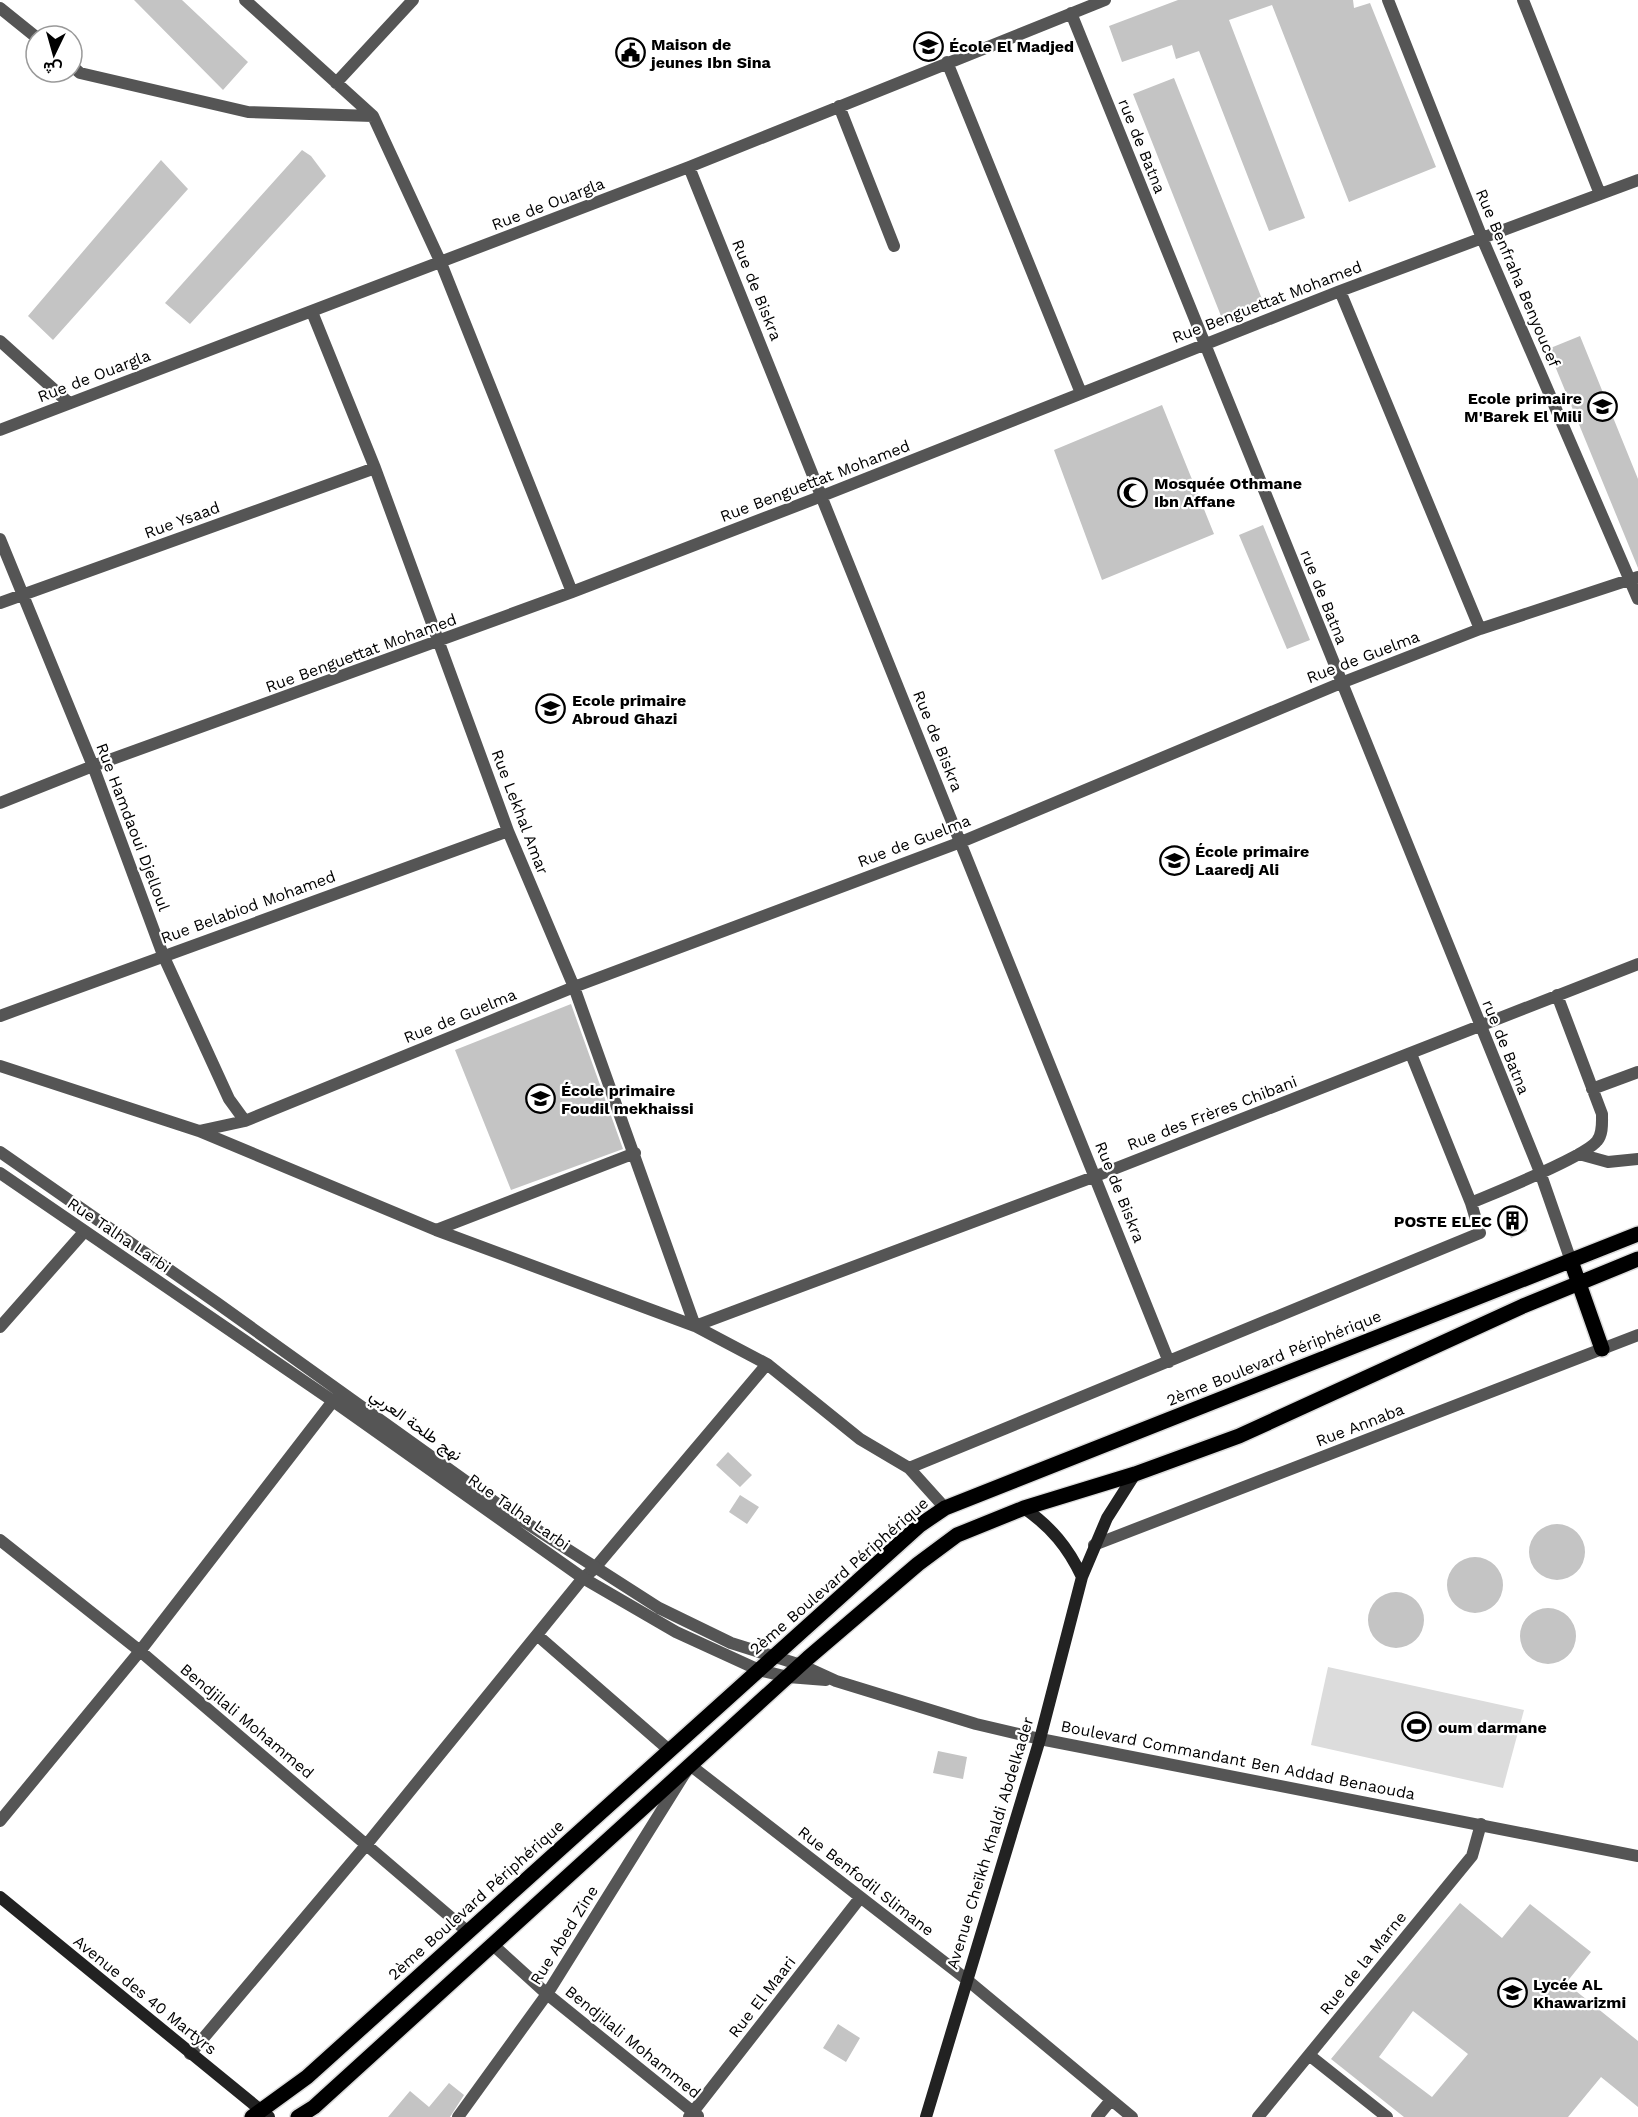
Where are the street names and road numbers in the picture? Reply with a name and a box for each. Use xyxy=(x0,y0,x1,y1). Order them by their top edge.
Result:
street label: rue de Batna xyxy=(1114,96,1170,196)
street label: Rue de Ouargla xyxy=(489,174,607,234)
street label: Rue Benfraha Benyoucef xyxy=(1472,186,1564,371)
street label: Rue de Biskra xyxy=(728,237,786,343)
street label: Rue Benguettat Mohamed xyxy=(1169,257,1365,347)
street label: Rue de Ouargla xyxy=(35,346,153,406)
street label: Rue Benguettat Mohamed xyxy=(717,436,913,526)
street label: Rue Ysaad xyxy=(142,498,222,542)
street label: rue de Batna xyxy=(1296,547,1352,647)
street label: Rue Benguettat Mohamed xyxy=(263,610,459,696)
street label: Rue de Guelma xyxy=(1304,627,1422,687)
street label: Rue de Biskra xyxy=(909,688,967,794)
street label: Rue Hamdaoui Djelloul xyxy=(92,740,174,914)
street label: Rue Lekhal Amar xyxy=(487,747,553,878)
street label: Rue de Guelma xyxy=(855,811,973,871)
street label: Rue Belabiod Mohamed xyxy=(158,866,338,948)
street label: Rue de Guelma xyxy=(401,985,519,1047)
street label: rue de Batna xyxy=(1478,997,1534,1097)
street label: Rue des Frères Chibani xyxy=(1124,1072,1300,1154)
street label: Rue de Biskra xyxy=(1091,1139,1149,1245)
street label: Rue Talha Larbi xyxy=(64,1194,174,1276)
street label: 2ème Boulevard Périphérique xyxy=(1164,1306,1384,1410)
street label: نهج طلحة العربي xyxy=(364,1385,466,1468)
street label: Rue Annaba xyxy=(1313,1399,1407,1451)
street label: Rue Talha Larbi xyxy=(464,1470,574,1554)
street label: 2ème Boulevard Périphérique xyxy=(746,1493,932,1659)
street label: Bendjilali Mohammed xyxy=(176,1660,318,1782)
street label: Avenue Cheïkh Khaldi Abdelkader xyxy=(942,1714,1038,1971)
street label: Boulevard Commandant Ben Addad Benaouda xyxy=(1059,1716,1417,1804)
street label: 2ème Boulevard Périphérique xyxy=(384,1816,568,1984)
street label: Rue Benfodil Slimane xyxy=(794,1822,938,1940)
street label: Rue Abed Zine xyxy=(526,1882,602,1988)
street label: Rue de la Marne xyxy=(1316,1908,1410,2018)
street label: Avenue des 40 Martyrs xyxy=(70,1931,220,2059)
street label: Rue El Maari xyxy=(725,1953,799,2041)
street label: Bendjilali Mohammed xyxy=(562,1982,704,2102)

